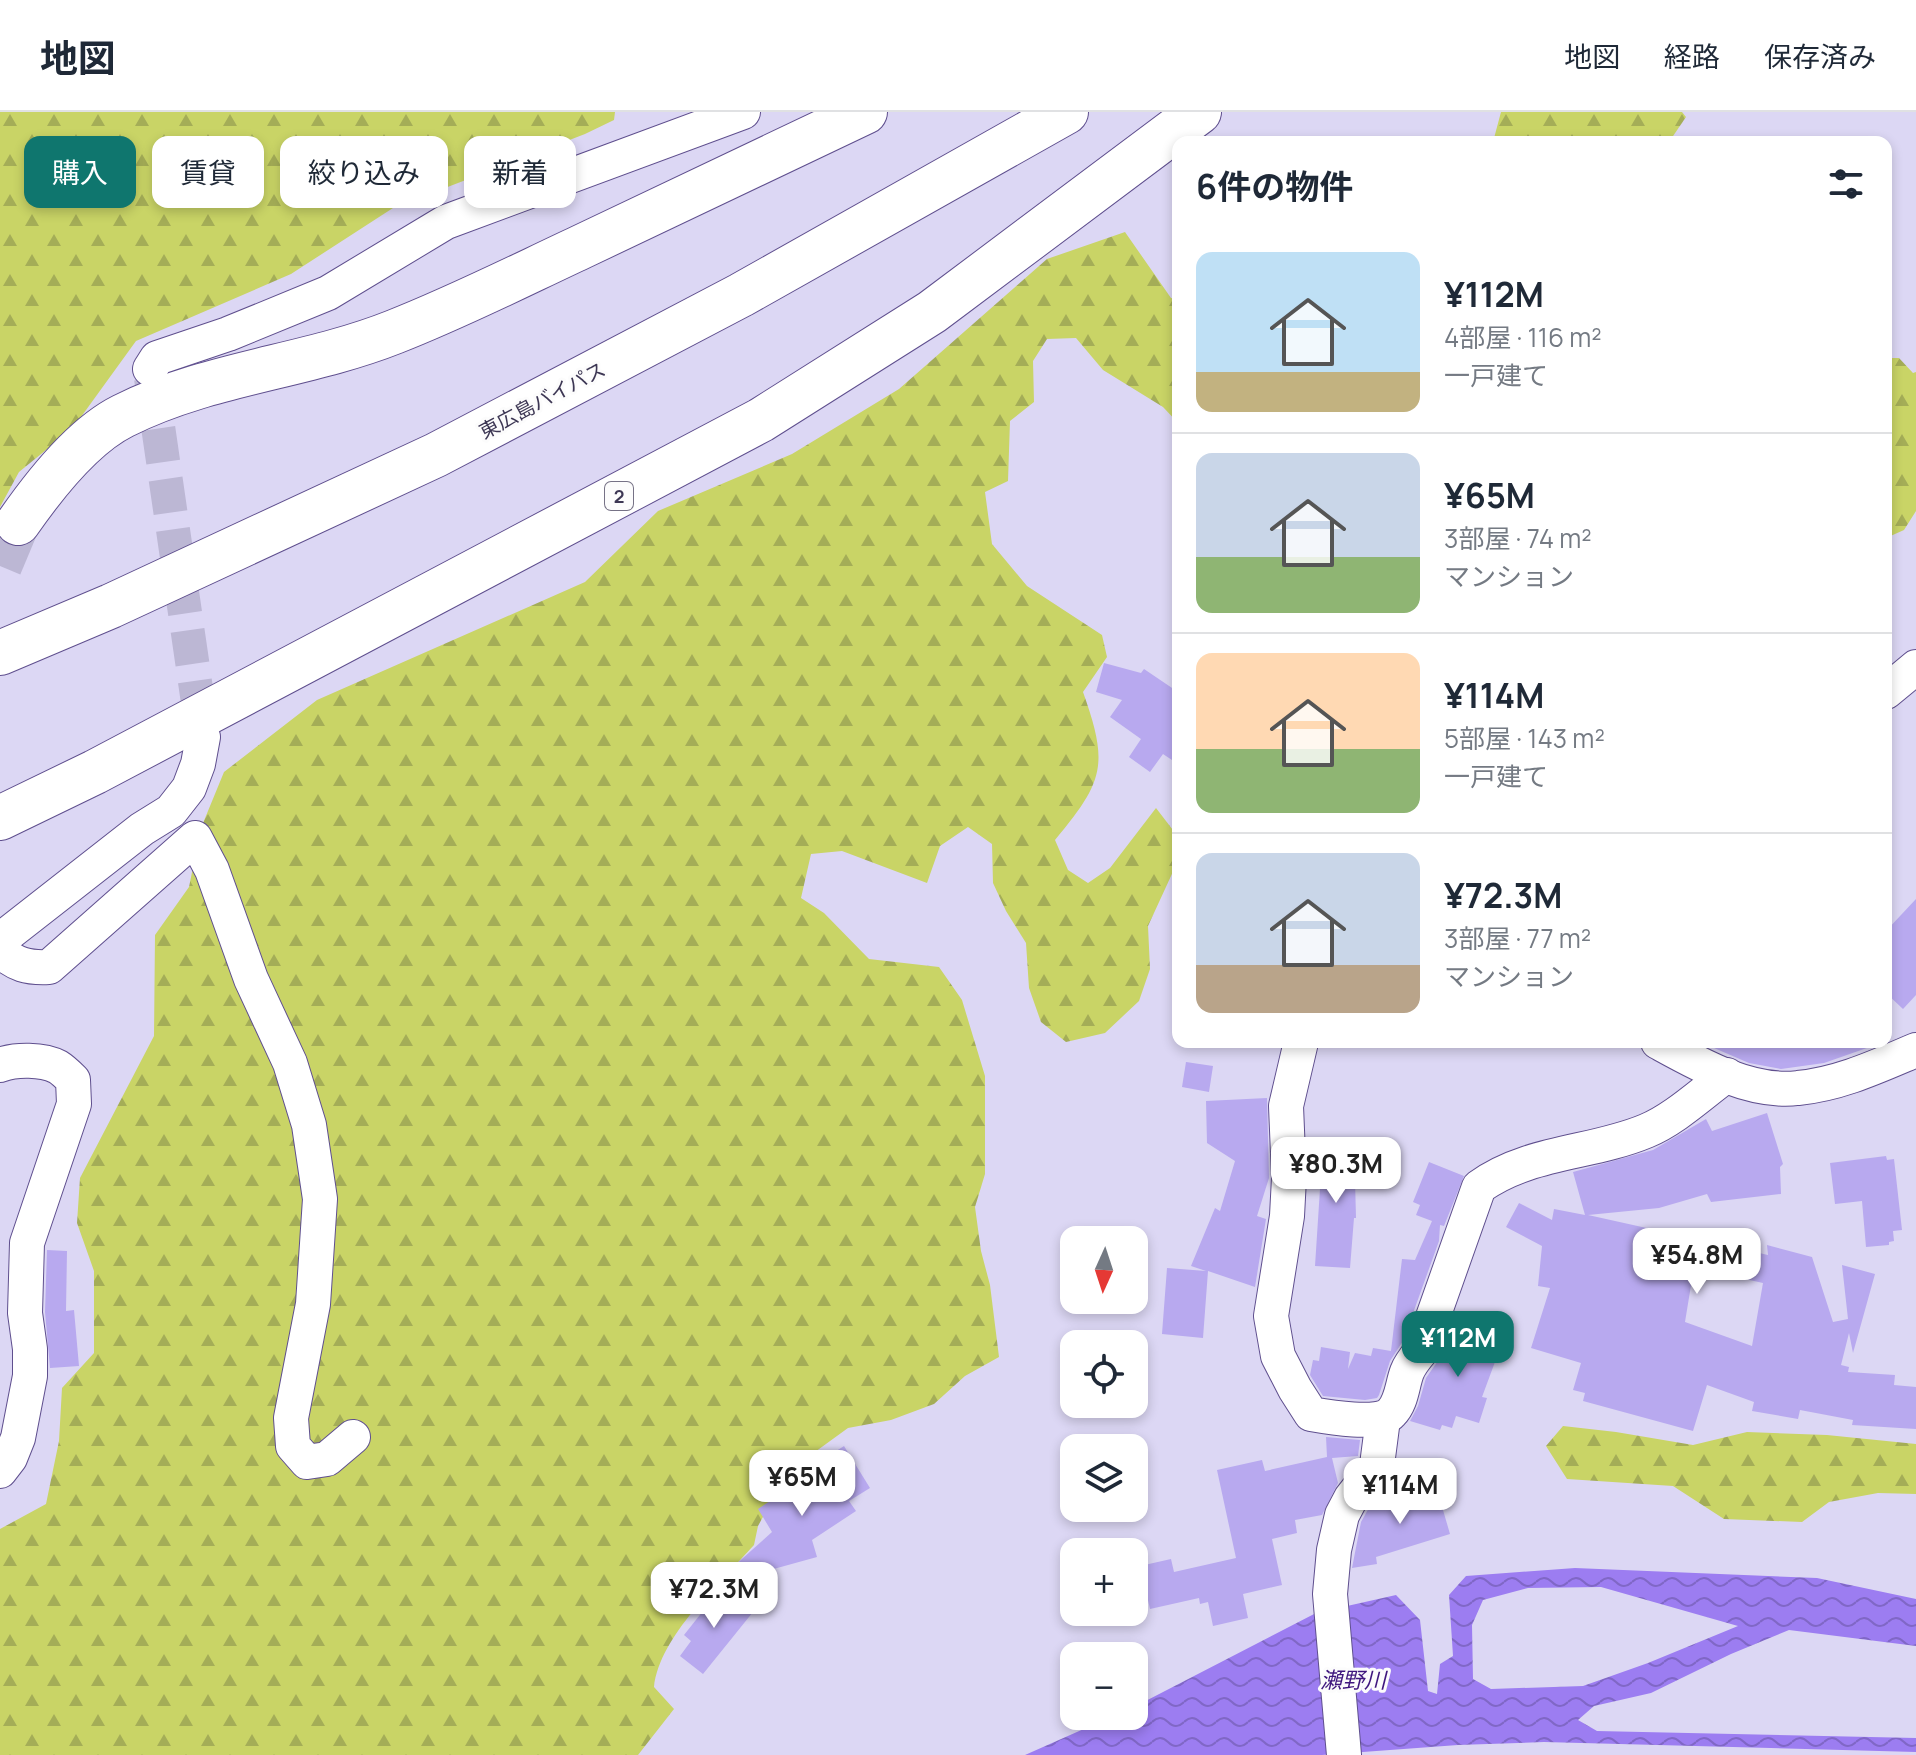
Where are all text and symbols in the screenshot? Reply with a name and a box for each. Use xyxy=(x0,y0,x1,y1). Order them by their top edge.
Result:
text: 地図 xyxy=(40,31,116,83)
text: 地図 xyxy=(1564,37,1620,75)
text: 経路 xyxy=(1664,37,1720,75)
text: 保存済み xyxy=(1764,37,1876,75)
chip: 購入 xyxy=(24,136,136,208)
chip: 賃貸 xyxy=(152,136,264,208)
chip: 絞り込み xyxy=(280,136,448,208)
chip: 新着 xyxy=(464,136,576,208)
icon: filters xyxy=(1824,162,1868,206)
text: 6件の物件 xyxy=(1196,163,1353,209)
text: ¥112M xyxy=(1444,271,1544,317)
icon: home xyxy=(1260,284,1356,380)
text: 4部屋 · 116 m² xyxy=(1444,319,1602,355)
street label: 東広島バイパス xyxy=(474,355,610,445)
text: 一戸建て xyxy=(1444,357,1548,393)
text: ¥65M xyxy=(1444,472,1535,518)
road number: 2 xyxy=(605,482,633,510)
icon: home xyxy=(1260,485,1356,581)
text: 3部屋 · 74 m² xyxy=(1444,520,1592,556)
text: マンション xyxy=(1444,558,1574,594)
text: ¥114M xyxy=(1444,672,1544,718)
icon: home xyxy=(1260,685,1356,781)
text: 5部屋 · 143 m² xyxy=(1444,720,1605,756)
text: 一戸建て xyxy=(1444,758,1548,794)
text: ¥72.3M xyxy=(1444,872,1562,918)
icon: home xyxy=(1260,885,1356,981)
text: 3部屋 · 77 m² xyxy=(1444,920,1591,956)
text: マンション xyxy=(1444,958,1574,994)
pin: ¥80.3M xyxy=(1271,1137,1401,1205)
text: ¥80.3M xyxy=(1289,1145,1383,1181)
north arrow xyxy=(1060,1226,1148,1314)
map controls xyxy=(1060,1226,1148,1730)
pin: ¥54.8M xyxy=(1632,1228,1762,1296)
text: ¥54.8M xyxy=(1651,1236,1743,1272)
pin: ¥112M xyxy=(1402,1311,1514,1379)
text: ¥112M xyxy=(1420,1319,1496,1355)
button: locate xyxy=(1060,1330,1148,1418)
button: layers xyxy=(1060,1434,1148,1522)
pin: ¥65M xyxy=(755,1450,849,1518)
text: ¥65M xyxy=(767,1458,837,1494)
pin: ¥114M xyxy=(1344,1458,1456,1526)
text: ¥114M xyxy=(1362,1466,1438,1502)
button: + xyxy=(1060,1538,1148,1626)
pin: ¥72.3M xyxy=(649,1562,779,1630)
text: ¥72.3M xyxy=(669,1570,759,1606)
button: − xyxy=(1060,1642,1148,1730)
water label: 瀬野川 xyxy=(1320,1665,1388,1695)

